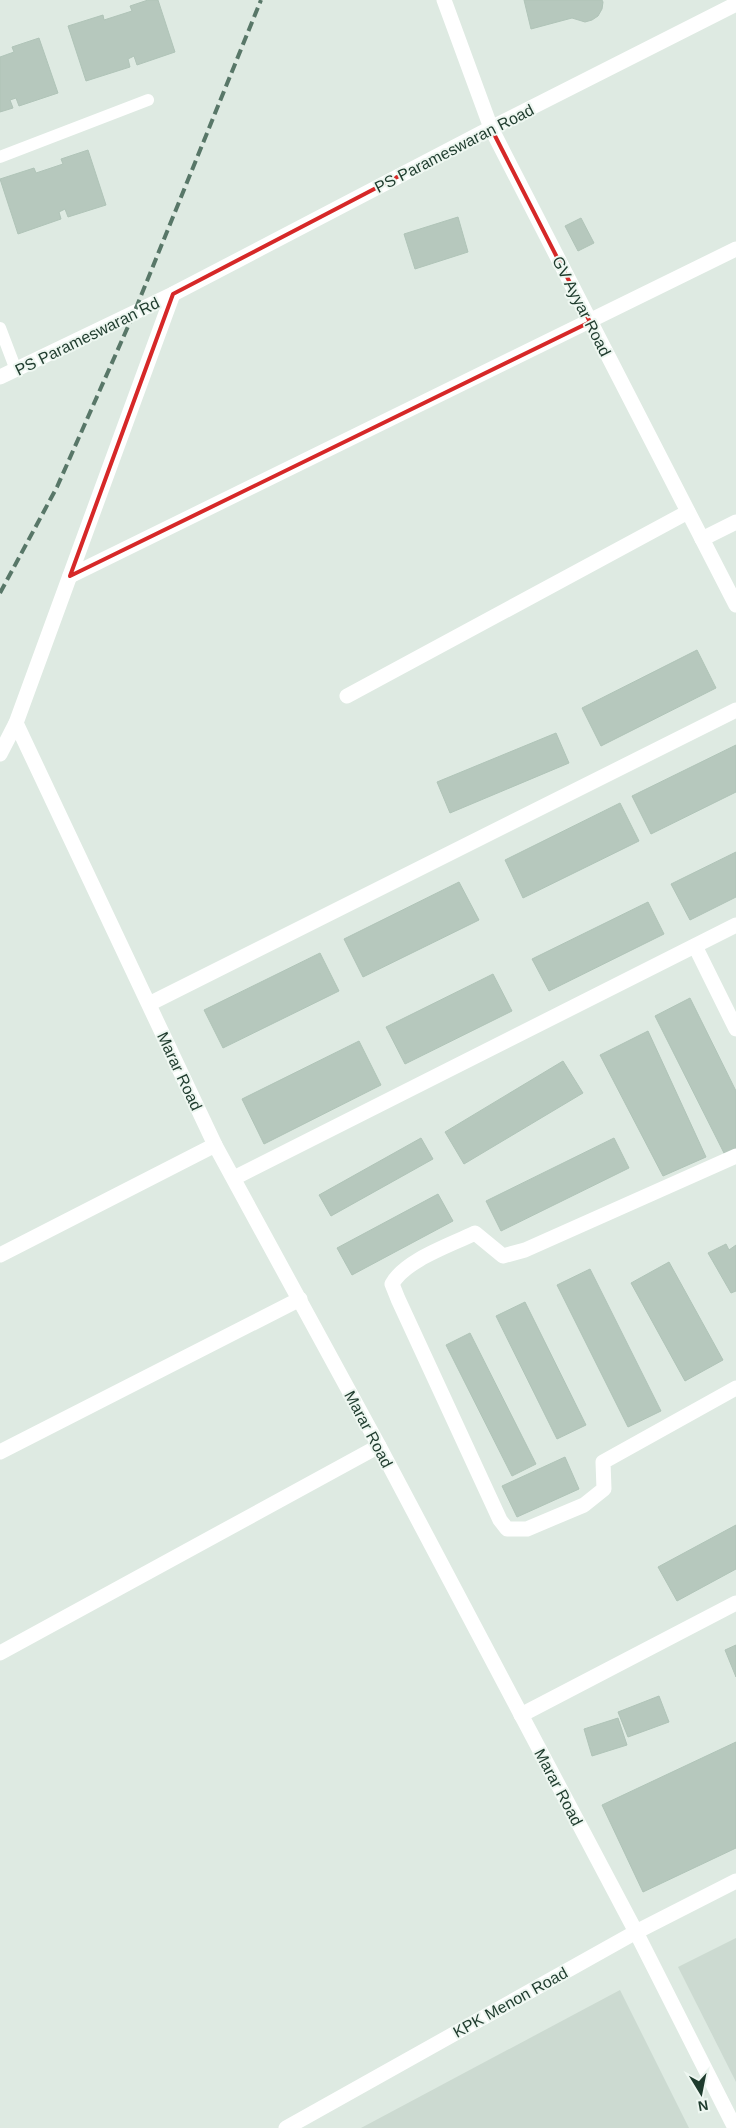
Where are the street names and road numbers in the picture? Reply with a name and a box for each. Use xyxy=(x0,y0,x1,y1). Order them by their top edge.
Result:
street label: PS Parameswaran Road xyxy=(372,101,537,196)
street label: GV Ayyar Road xyxy=(549,253,614,359)
street label: PS Parameswaran Rd xyxy=(12,294,162,379)
street label: Marar Road xyxy=(154,1029,205,1113)
street label: Marar Road xyxy=(341,1388,396,1471)
street label: Marar Road xyxy=(531,1746,586,1829)
street label: KPK Menon Road xyxy=(450,1964,570,2041)

